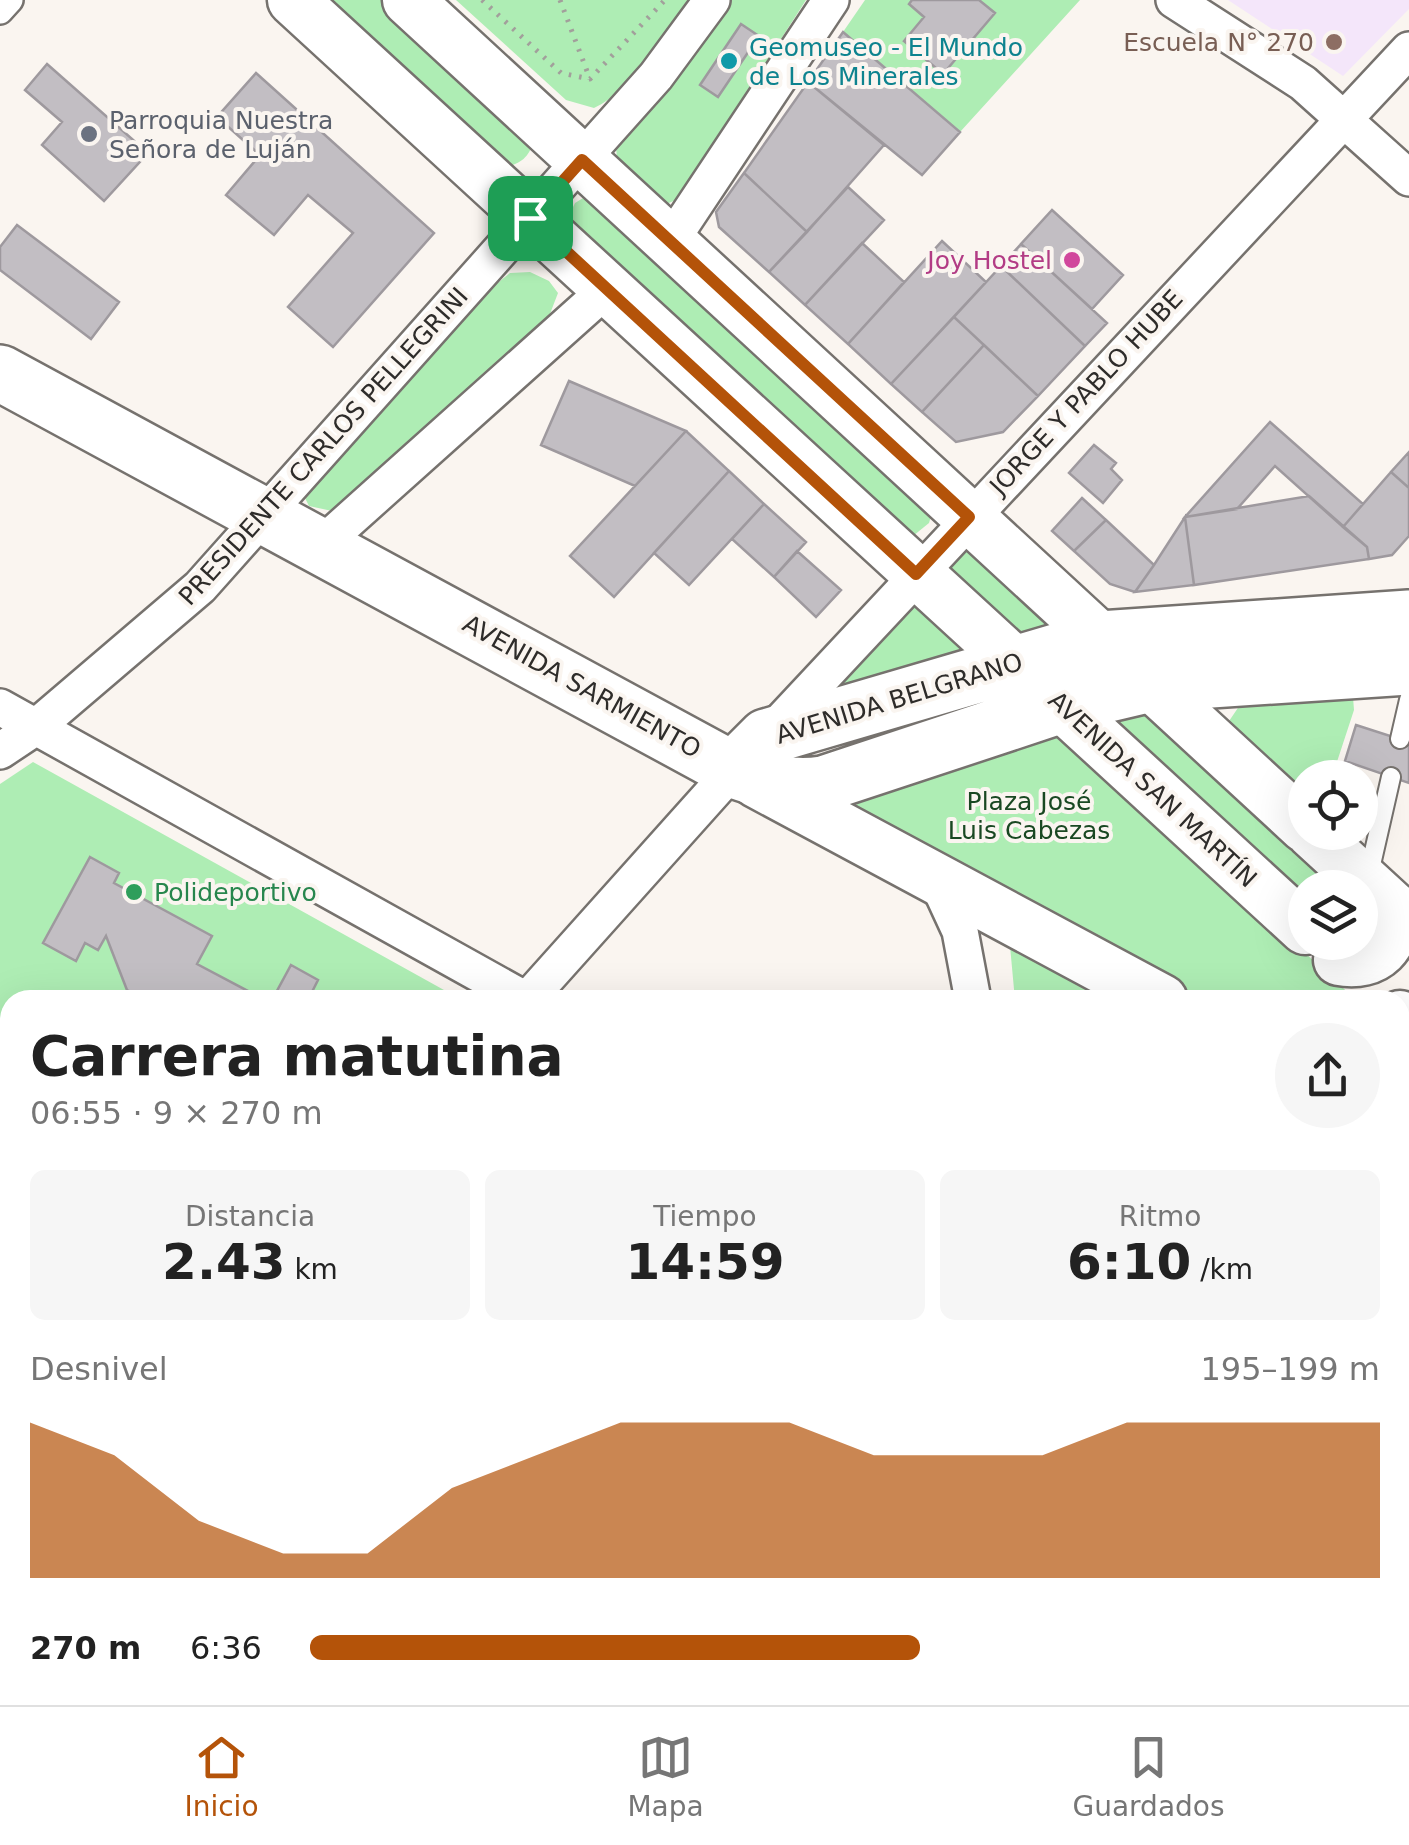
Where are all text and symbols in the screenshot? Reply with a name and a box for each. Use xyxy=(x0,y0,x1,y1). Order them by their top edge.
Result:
place label: Escuela N° 270 xyxy=(1123,28,1314,57)
marker: Escuela N° 270 xyxy=(1323,31,1345,53)
place label: Geomuseo - El Mundo de Los Minerales xyxy=(749,33,1023,91)
marker: Geomuseo - El Mundo de Los Minerales xyxy=(718,50,740,72)
place label: Parroquia Nuestra Señora de Luján xyxy=(109,106,333,164)
marker: Parroquia Nuestra Señora de Luján xyxy=(78,123,100,145)
pin xyxy=(488,176,573,261)
icon: arrive xyxy=(503,191,558,246)
place label: Joy Hostel xyxy=(925,246,1052,275)
marker: Joy Hostel xyxy=(1061,249,1083,271)
street label: PRESIDENTE CARLOS PELLEGRINI xyxy=(173,282,474,611)
street label: JORGE Y PABLO HUBE xyxy=(983,284,1189,502)
street label: AVENIDA SARMIENTO xyxy=(458,609,706,764)
street label: AVENIDA BELGRANO xyxy=(772,647,1026,750)
street label: AVENIDA SAN MARTÍN xyxy=(1043,685,1263,893)
map controls xyxy=(1288,760,1378,960)
button: locate xyxy=(1288,760,1378,850)
park label: Plaza José Luis Cabezas xyxy=(948,787,1110,845)
button: layers xyxy=(1288,870,1378,960)
place label: Polideportivo xyxy=(154,878,317,907)
marker: Polideportivo xyxy=(123,881,145,903)
button: share xyxy=(1275,1023,1380,1128)
text: Carrera matutina xyxy=(30,1024,564,1088)
text: 06:55 · 9 × 270 m xyxy=(30,1094,323,1132)
text: Distancia xyxy=(185,1200,315,1233)
text: Tiempo xyxy=(653,1200,757,1233)
text: Ritmo xyxy=(1119,1200,1201,1233)
text: 2.43 xyxy=(162,1233,285,1291)
text: 14:59 xyxy=(625,1233,785,1291)
text: 6:10 xyxy=(1067,1233,1191,1291)
text: km xyxy=(285,1253,338,1286)
text: /km xyxy=(1191,1253,1253,1286)
text: Desnivel xyxy=(30,1350,168,1388)
text: 195–199 m xyxy=(1201,1350,1380,1388)
text: 270 m xyxy=(30,1629,141,1667)
text: 6:36 xyxy=(190,1629,262,1667)
tab: Inicio xyxy=(184,1730,259,1823)
tab: Mapa xyxy=(627,1730,704,1823)
tab: Guardados xyxy=(1072,1730,1225,1823)

